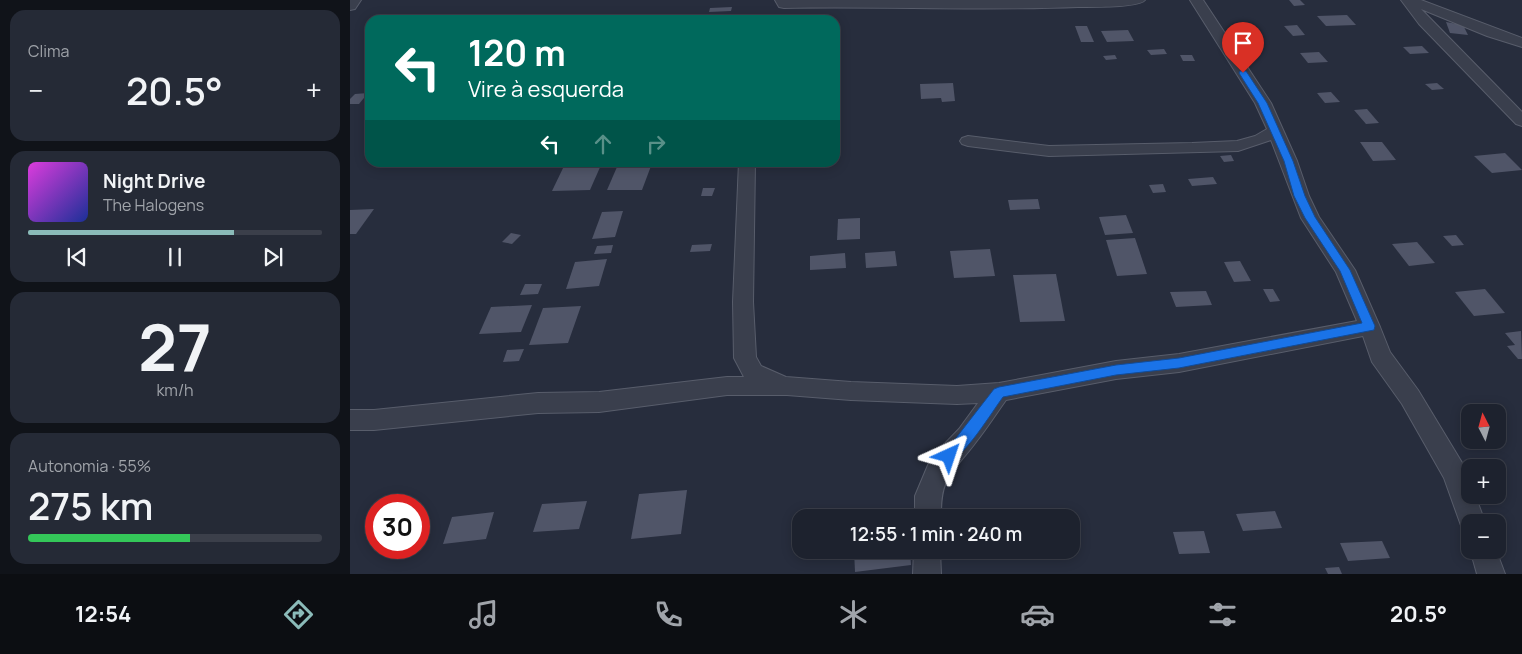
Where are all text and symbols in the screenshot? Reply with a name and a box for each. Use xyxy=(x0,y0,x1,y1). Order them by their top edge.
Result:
pin xyxy=(1222,22,1264,73)
text: 120 m xyxy=(468,29,566,77)
icon: arrive xyxy=(1229,29,1257,57)
icon: left xyxy=(385,35,450,100)
text: Clima xyxy=(28,40,69,62)
text: 20.5° xyxy=(126,64,223,116)
text: − xyxy=(28,71,43,109)
text: + xyxy=(306,71,322,109)
text: Vire à esquerda xyxy=(468,74,624,104)
icon: left xyxy=(536,130,564,158)
icon: ahead xyxy=(589,130,617,158)
icon: right xyxy=(642,130,670,158)
text: Night Drive xyxy=(103,168,205,194)
text: The Halogens xyxy=(103,194,204,216)
icon: previous xyxy=(63,243,91,271)
icon: pause xyxy=(161,243,189,271)
icon: next xyxy=(259,243,287,271)
text: 27 xyxy=(138,302,212,391)
text: km/h xyxy=(156,379,194,401)
north arrow xyxy=(1461,404,1506,449)
map controls xyxy=(1461,404,1506,559)
position arrow xyxy=(922,429,974,481)
text: Autonomia · 55% xyxy=(28,455,151,477)
button: + xyxy=(1461,459,1506,504)
text: 275 km xyxy=(28,479,153,531)
speed limit sign: 30 xyxy=(365,494,430,559)
button: − xyxy=(1461,514,1506,559)
text: 12:55 · 1 min · 240 m xyxy=(850,521,1022,547)
icon: directions xyxy=(281,597,316,632)
icon: music xyxy=(466,597,501,632)
icon: phone xyxy=(651,597,686,632)
icon: climate xyxy=(836,597,871,632)
icon: car xyxy=(1020,597,1055,632)
icon: filters xyxy=(1205,597,1240,632)
text: 12:54 xyxy=(75,599,131,629)
text: 20.5° xyxy=(1390,599,1447,629)

